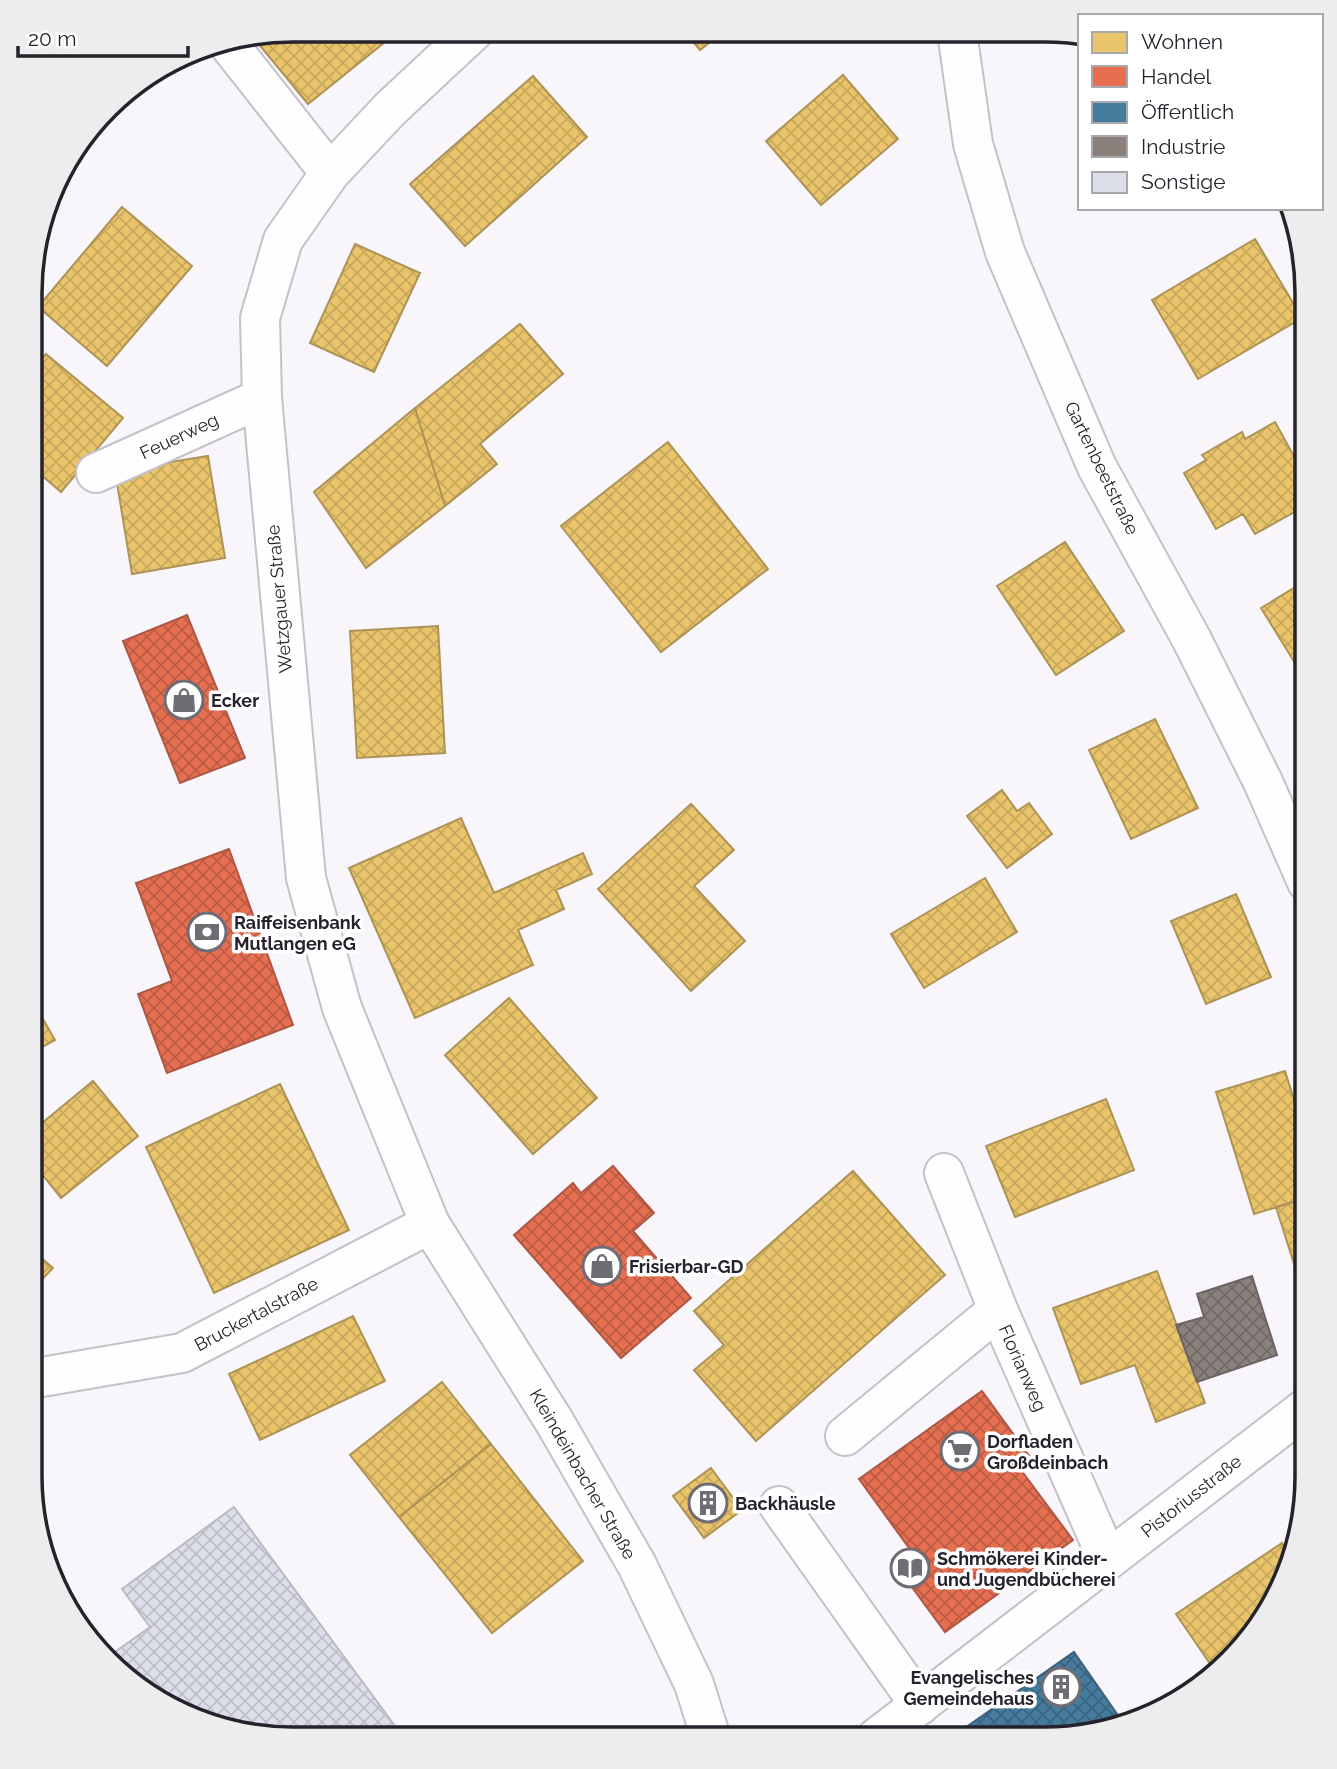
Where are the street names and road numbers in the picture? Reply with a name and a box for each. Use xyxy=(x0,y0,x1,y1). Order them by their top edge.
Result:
street label: Gartenbeetstraße xyxy=(1061,398,1144,538)
street label: Feuerweg xyxy=(136,409,222,463)
street label: Wetzgauer Straße xyxy=(262,524,296,674)
street label: Bruckertalstraße xyxy=(191,1272,322,1355)
street label: Florianweg xyxy=(995,1321,1051,1415)
street label: Kleindeinbacher Straße xyxy=(526,1385,641,1563)
street label: Pistoriusstraße xyxy=(1137,1450,1246,1542)

